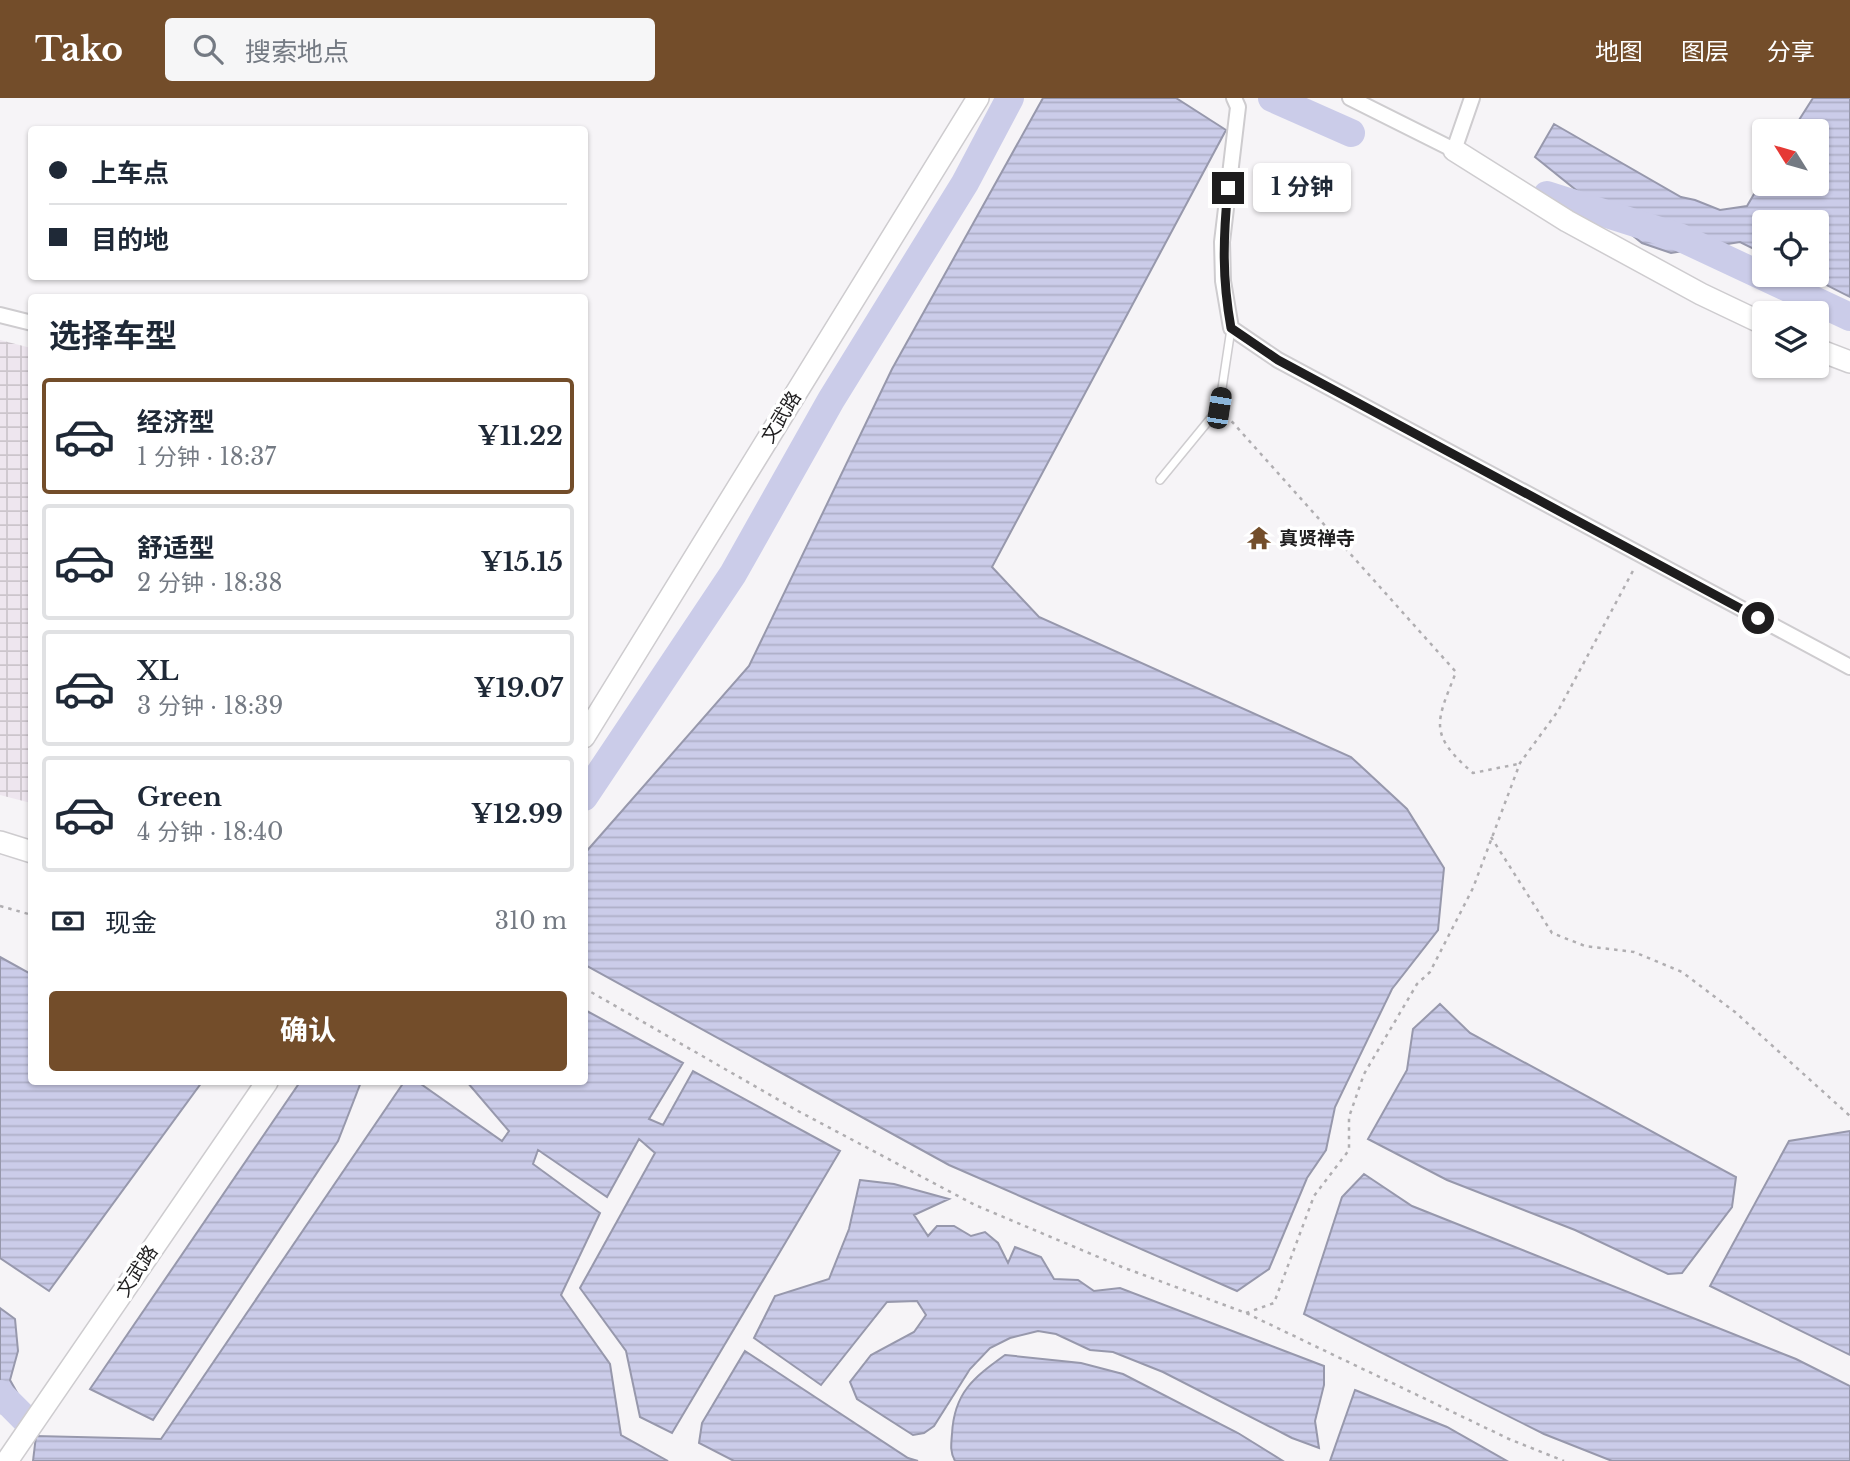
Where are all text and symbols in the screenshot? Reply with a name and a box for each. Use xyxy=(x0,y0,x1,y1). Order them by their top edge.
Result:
search box xyxy=(165,18,655,81)
text: Tako xyxy=(35,29,123,70)
icon: search xyxy=(189,30,227,68)
text: 搜索地点 xyxy=(245,36,349,68)
text: 地图 xyxy=(1595,37,1643,66)
text: 图层 xyxy=(1681,37,1729,66)
text: 分享 xyxy=(1767,37,1815,66)
north arrow xyxy=(1752,119,1829,196)
map controls xyxy=(1752,119,1829,378)
text: 上车点 xyxy=(91,157,169,189)
callout: 1 分钟 xyxy=(1252,164,1350,212)
route end xyxy=(1212,172,1244,204)
text: 1 分钟 xyxy=(1271,173,1333,201)
button: locate xyxy=(1752,210,1829,287)
text: 目的地 xyxy=(91,224,169,256)
button: layers xyxy=(1752,301,1829,378)
text: 选择车型 xyxy=(49,316,177,356)
car xyxy=(1206,386,1233,430)
street label: 文武路 xyxy=(756,387,806,447)
icon: car xyxy=(53,405,116,468)
text: 经济型 xyxy=(137,406,215,438)
text: ¥11.22 xyxy=(478,420,563,452)
text: 1 分钟 · 18:37 xyxy=(137,443,276,471)
temple icon: 真贤禅寺 xyxy=(1245,524,1273,552)
place label: 真贤禅寺 xyxy=(1279,527,1355,550)
icon: car xyxy=(53,531,116,594)
text: 舒适型 xyxy=(137,532,215,564)
text: ¥15.15 xyxy=(481,546,563,578)
text: 2 分钟 · 18:38 xyxy=(137,569,282,597)
route start xyxy=(1742,602,1774,634)
text: XL xyxy=(137,655,179,687)
icon: car xyxy=(53,657,116,720)
text: ¥19.07 xyxy=(473,672,563,704)
text: 3 分钟 · 18:39 xyxy=(137,692,283,720)
text: Green xyxy=(137,781,222,813)
icon: car xyxy=(53,783,116,846)
text: ¥12.99 xyxy=(471,798,563,830)
text: 4 分钟 · 18:40 xyxy=(137,818,283,846)
icon: cash xyxy=(49,902,87,940)
text: 现金 xyxy=(105,907,157,939)
text: 310 m xyxy=(495,907,567,935)
button: 确认 xyxy=(49,991,567,1071)
street label: 文武路 xyxy=(112,1241,162,1301)

